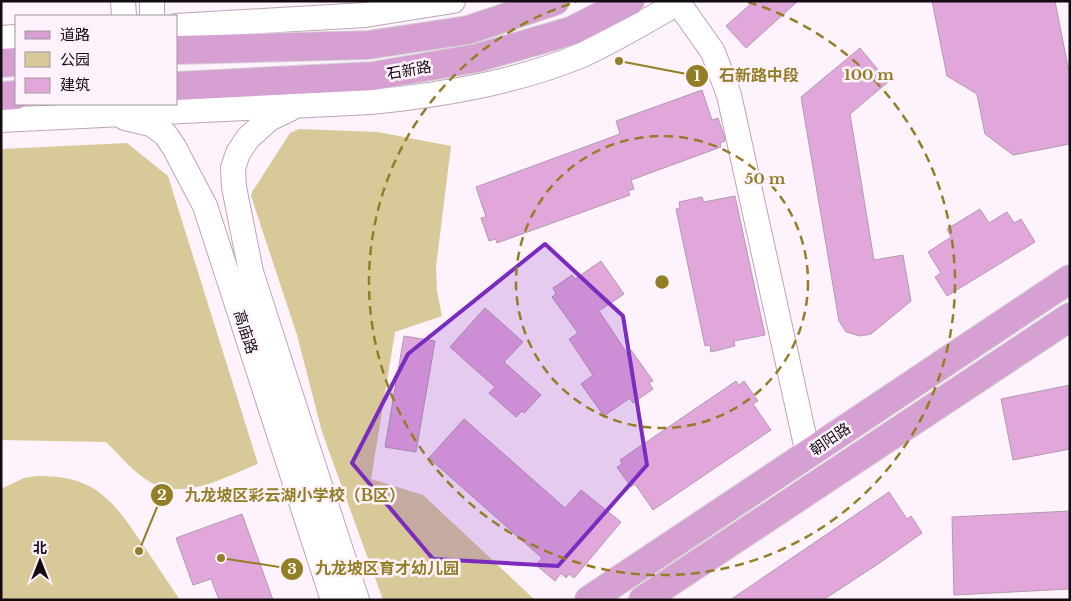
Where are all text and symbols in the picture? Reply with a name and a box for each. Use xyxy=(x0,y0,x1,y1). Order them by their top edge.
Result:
legend xyxy=(15,15,178,105)
text: 道路 xyxy=(60,25,90,44)
text: 公园 xyxy=(60,50,90,69)
street label: 石新路 xyxy=(385,57,433,83)
callout: 石新路中段 xyxy=(684,60,809,91)
text: 石新路中段 xyxy=(719,65,799,85)
text: 100 m xyxy=(844,65,894,84)
text: 1 xyxy=(694,66,701,85)
text: 建筑 xyxy=(60,75,90,94)
text: 50 m xyxy=(745,169,786,188)
centre of rings xyxy=(653,273,671,291)
street label: 高庙路 xyxy=(230,308,262,356)
street label: 朝阳路 xyxy=(806,419,854,459)
callout: 九龙坡区彩云湖小学校（B区） xyxy=(150,480,415,511)
text: 2 xyxy=(157,485,167,504)
text: 九龙坡区彩云湖小学校（B区） xyxy=(185,485,405,505)
north arrow xyxy=(15,536,65,586)
text: 北 xyxy=(33,539,47,557)
callout: 九龙坡区育才幼儿园 xyxy=(280,553,469,584)
text: 九龙坡区育才幼儿园 xyxy=(315,558,459,578)
text: 3 xyxy=(287,559,297,578)

